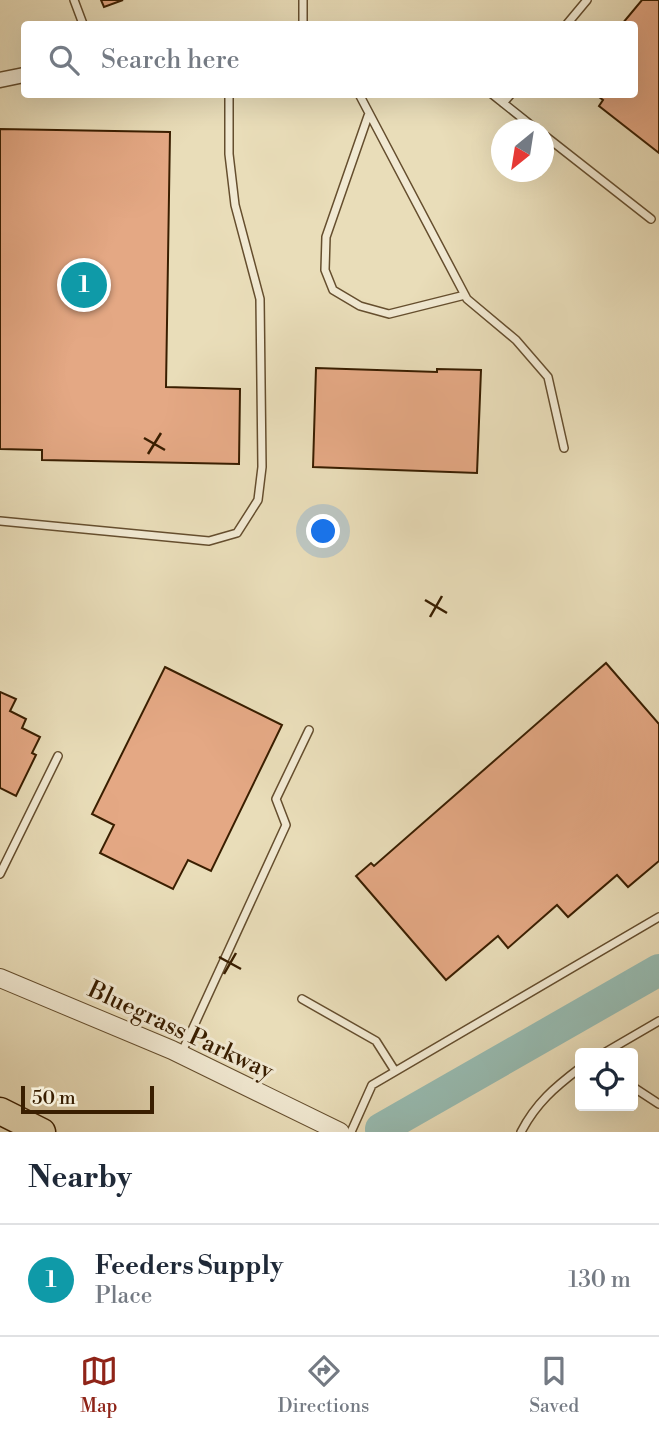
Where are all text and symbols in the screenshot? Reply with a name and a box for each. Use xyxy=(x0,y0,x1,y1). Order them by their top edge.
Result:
search box xyxy=(21,21,638,98)
icon: search xyxy=(45,41,83,79)
text: Search here xyxy=(101,44,240,76)
north arrow xyxy=(491,119,554,182)
pin: 1 xyxy=(61,259,107,311)
your location xyxy=(306,514,340,548)
street label: Bluegrass Parkway xyxy=(82,974,278,1087)
map controls xyxy=(575,1048,638,1111)
button: locate xyxy=(575,1048,638,1111)
scale bar xyxy=(21,1083,154,1115)
text: 50 m xyxy=(32,1086,76,1110)
text: Nearby xyxy=(28,1159,132,1197)
text: Feeders Supply xyxy=(95,1250,283,1282)
text: 1 xyxy=(45,1266,57,1294)
text: 130 m xyxy=(568,1266,631,1294)
text: Place xyxy=(95,1282,152,1310)
tab: Map xyxy=(80,1352,118,1418)
tab: Directions xyxy=(278,1352,369,1418)
tab: Saved xyxy=(529,1352,579,1418)

